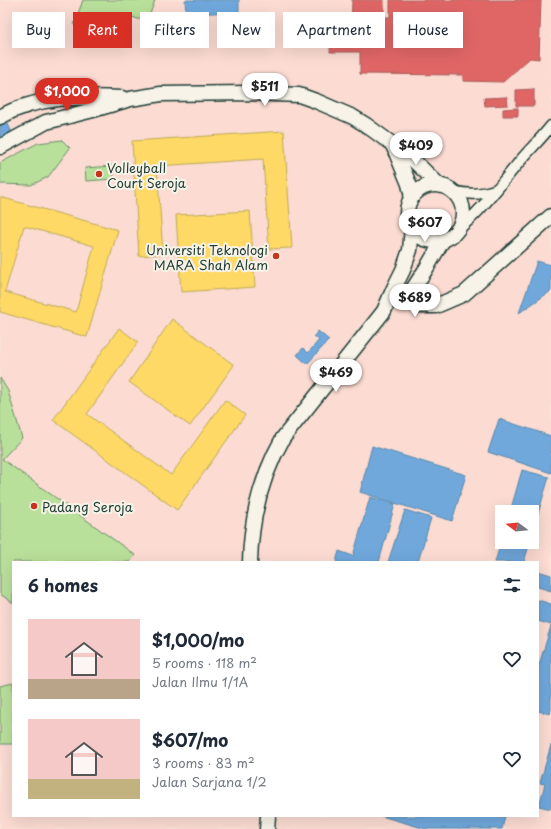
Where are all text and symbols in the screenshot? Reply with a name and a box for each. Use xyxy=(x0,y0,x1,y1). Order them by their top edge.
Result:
chip: Buy xyxy=(12,12,65,48)
chip: Rent xyxy=(73,12,132,48)
chip: Filters xyxy=(140,12,209,48)
chip: New xyxy=(217,12,275,48)
chip: Apartment xyxy=(283,12,385,48)
chip: House xyxy=(393,12,463,48)
pin: $511 xyxy=(241,73,289,107)
text: $511 xyxy=(251,76,279,95)
pin: $1,000 xyxy=(34,78,100,112)
text: $1,000 xyxy=(44,81,90,100)
pin: $409 xyxy=(392,132,440,166)
text: $409 xyxy=(399,135,433,154)
place label: Volleyball Court Seroja xyxy=(107,158,187,192)
marker: Volleyball Court Seroja xyxy=(94,169,104,179)
pin: $607 xyxy=(401,209,449,243)
text: $607 xyxy=(408,212,442,231)
place label: Universiti Teknologi MARA Shah Alam xyxy=(146,240,268,274)
marker: Universiti Teknologi MARA Shah Alam xyxy=(271,251,281,261)
pin: $689 xyxy=(391,284,439,318)
text: $689 xyxy=(398,287,432,306)
pin: $469 xyxy=(312,359,360,393)
text: $469 xyxy=(319,362,353,381)
place label: Padang Seroja xyxy=(42,497,134,516)
marker: Padang Seroja xyxy=(29,501,39,511)
north arrow xyxy=(495,505,539,549)
map controls xyxy=(495,505,539,549)
text: 6 homes xyxy=(28,572,98,598)
icon: filters xyxy=(501,574,523,596)
text: $1,000/mo xyxy=(152,627,244,653)
icon: home xyxy=(60,635,108,683)
icon: heart xyxy=(501,648,523,670)
text: 5 rooms · 118 m² xyxy=(152,653,257,672)
text: Jalan Ilmu 1/1A xyxy=(152,672,248,691)
text: $607/mo xyxy=(152,727,228,753)
icon: home xyxy=(60,735,108,783)
icon: heart xyxy=(501,748,523,770)
text: 3 rooms · 83 m² xyxy=(152,753,255,772)
text: Jalan Sarjana 1/2 xyxy=(152,772,267,791)

